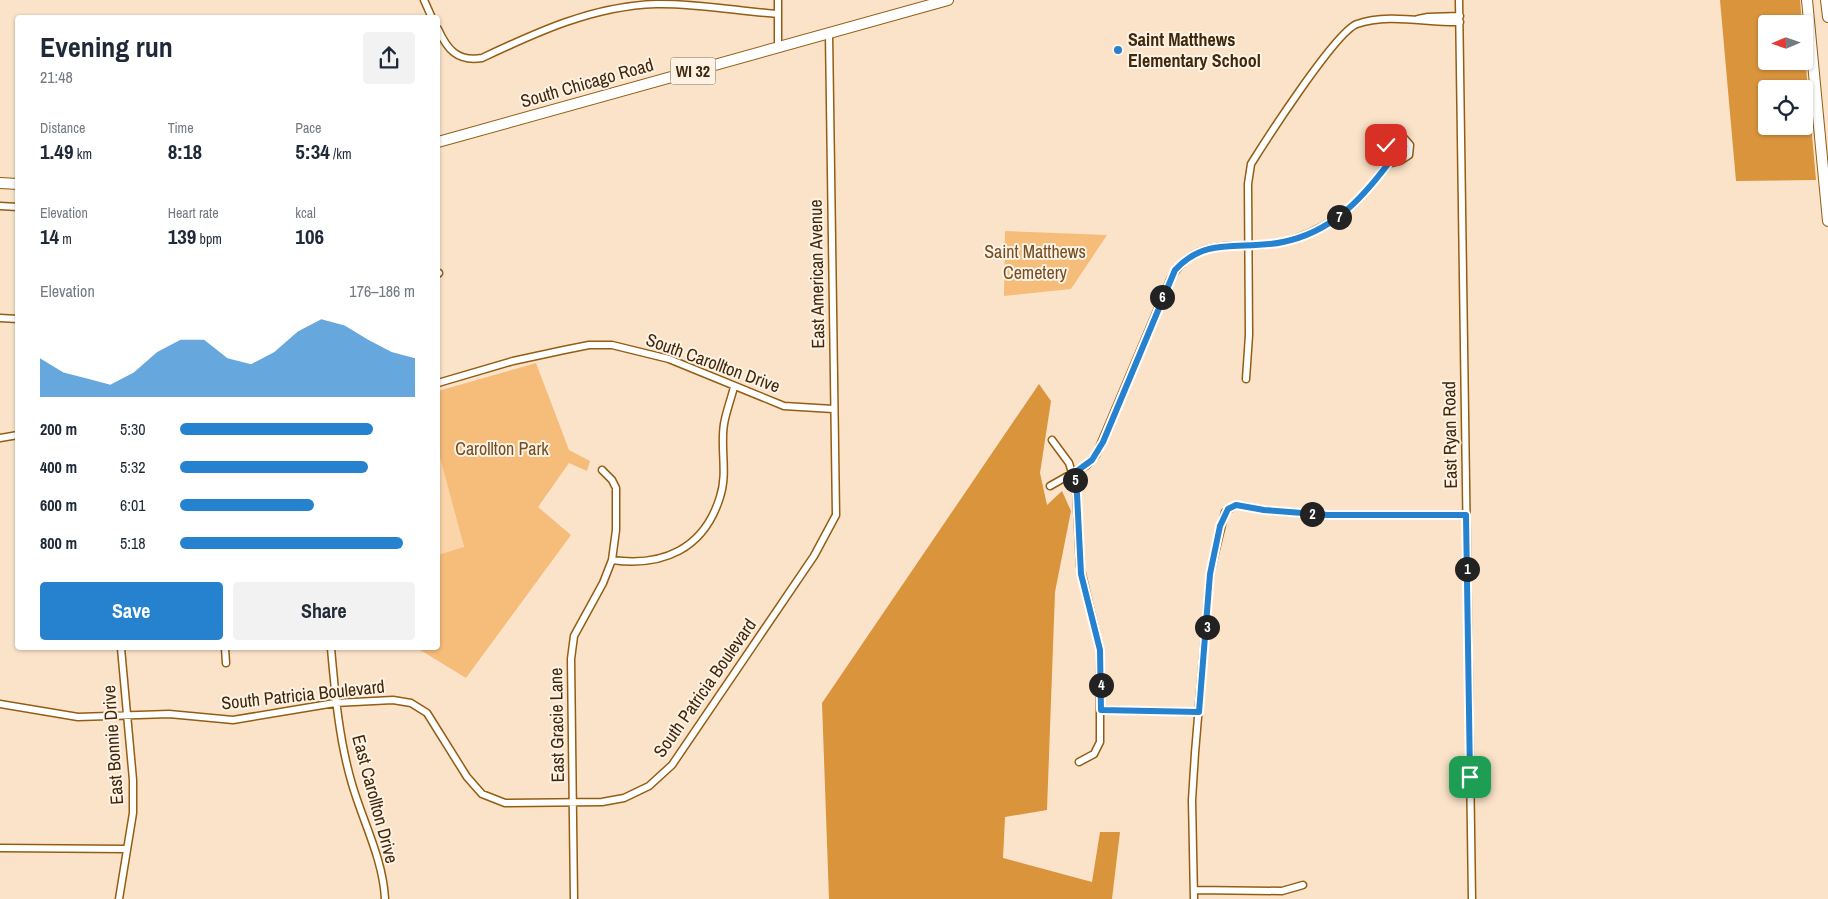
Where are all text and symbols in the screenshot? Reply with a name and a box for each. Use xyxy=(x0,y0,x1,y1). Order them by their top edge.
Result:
north arrow xyxy=(1758,15,1812,70)
map controls xyxy=(1758,15,1813,135)
place label: Saint Matthews Elementary School xyxy=(1128,27,1261,73)
text: Evening run xyxy=(40,28,173,66)
button: share xyxy=(363,32,415,84)
marker: Saint Matthews Elementary School xyxy=(1112,44,1124,56)
street label: South Chicago Road xyxy=(518,52,656,113)
road number: WI 32 xyxy=(670,58,716,84)
text: 21:48 xyxy=(40,66,73,88)
button: locate xyxy=(1758,80,1813,135)
text: Distance xyxy=(40,119,85,137)
text: Time xyxy=(168,119,194,137)
text: Pace xyxy=(295,119,322,137)
pin xyxy=(1365,124,1407,166)
icon: check xyxy=(1372,131,1400,159)
text: 1.49 xyxy=(40,137,74,166)
text: 8:18 xyxy=(168,137,202,166)
text: 5:34 xyxy=(295,137,330,166)
text: km xyxy=(74,145,92,163)
text: /km xyxy=(330,145,351,163)
street label: East American Avenue xyxy=(803,199,830,349)
text: Elevation xyxy=(40,204,88,222)
text: Heart rate xyxy=(168,204,219,222)
text: kcal xyxy=(295,204,316,222)
pin: 7 xyxy=(1326,204,1352,230)
text: 7 xyxy=(1336,208,1343,226)
text: 14 xyxy=(40,222,59,251)
text: 139 xyxy=(168,222,196,251)
text: 106 xyxy=(295,222,324,251)
text: m xyxy=(59,230,72,248)
text: bpm xyxy=(196,230,222,248)
park label: Saint Matthews Cemetery xyxy=(984,239,1086,285)
text: Elevation xyxy=(40,280,95,302)
text: 176–186 m xyxy=(349,280,415,302)
pin: 6 xyxy=(1150,284,1174,310)
text: 6 xyxy=(1159,288,1166,306)
street label: South Carollton Drive xyxy=(643,327,784,398)
street label: East Ryan Road xyxy=(1436,381,1463,489)
text: 200 m xyxy=(40,418,77,440)
text: 5:30 xyxy=(120,418,146,440)
park label: Carollton Park xyxy=(455,436,549,461)
text: 400 m xyxy=(40,456,77,478)
text: 5:32 xyxy=(120,456,146,478)
pin: 5 xyxy=(1062,468,1088,492)
text: 5 xyxy=(1072,471,1079,489)
text: 600 m xyxy=(40,494,77,516)
text: 6:01 xyxy=(120,494,146,516)
pin: 2 xyxy=(1300,502,1324,526)
text: 2 xyxy=(1309,505,1316,523)
text: 800 m xyxy=(40,532,77,554)
text: 5:18 xyxy=(120,532,146,554)
pin: 1 xyxy=(1454,556,1480,582)
text: 1 xyxy=(1464,560,1471,578)
button: Save xyxy=(40,582,223,640)
button: Share xyxy=(233,582,415,640)
street label: South Patricia Boulevard xyxy=(647,613,762,762)
pin: 3 xyxy=(1194,614,1220,640)
text: 3 xyxy=(1204,618,1211,636)
street label: East Gracie Lane xyxy=(543,667,570,783)
pin: 4 xyxy=(1088,672,1114,698)
street label: South Patricia Boulevard xyxy=(220,673,386,716)
text: 4 xyxy=(1098,676,1105,694)
street label: East Bonnie Drive xyxy=(96,684,129,806)
street label: East Carollton Drive xyxy=(346,732,405,866)
pin xyxy=(1449,756,1491,798)
icon: arrive xyxy=(1456,763,1484,791)

